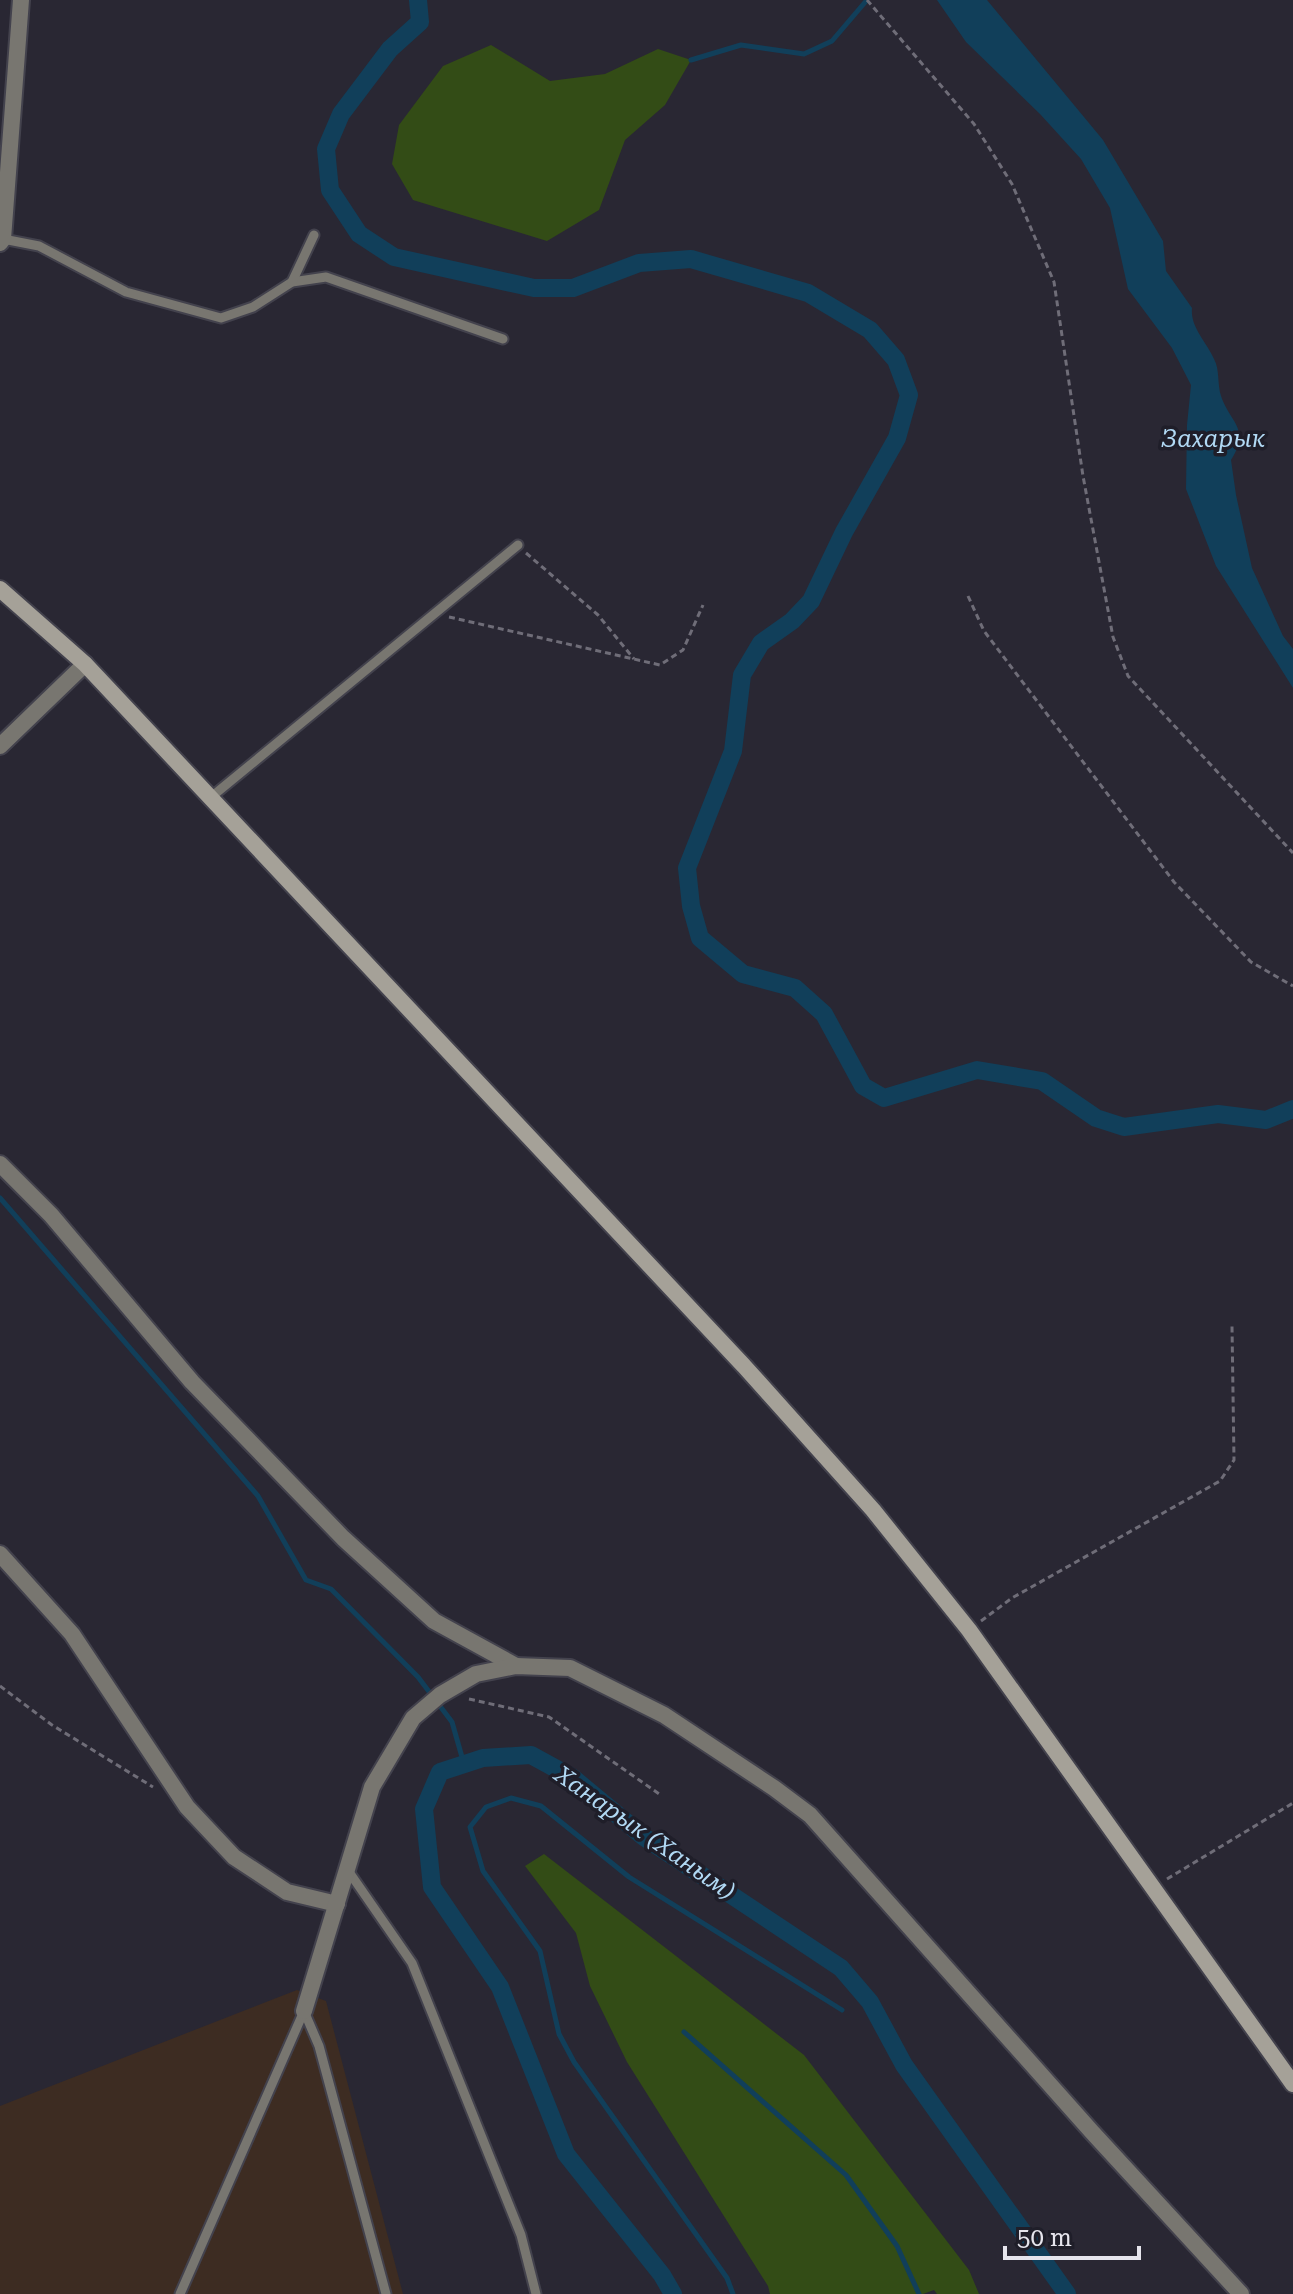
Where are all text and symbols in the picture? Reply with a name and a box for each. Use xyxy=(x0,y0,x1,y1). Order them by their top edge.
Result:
water label: Захарык xyxy=(1161,425,1266,453)
water label: Ханарык (Ханым) xyxy=(548,1760,741,1906)
scale bar xyxy=(1005,2210,1139,2260)
text: 50 m xyxy=(1017,2224,1072,2252)

